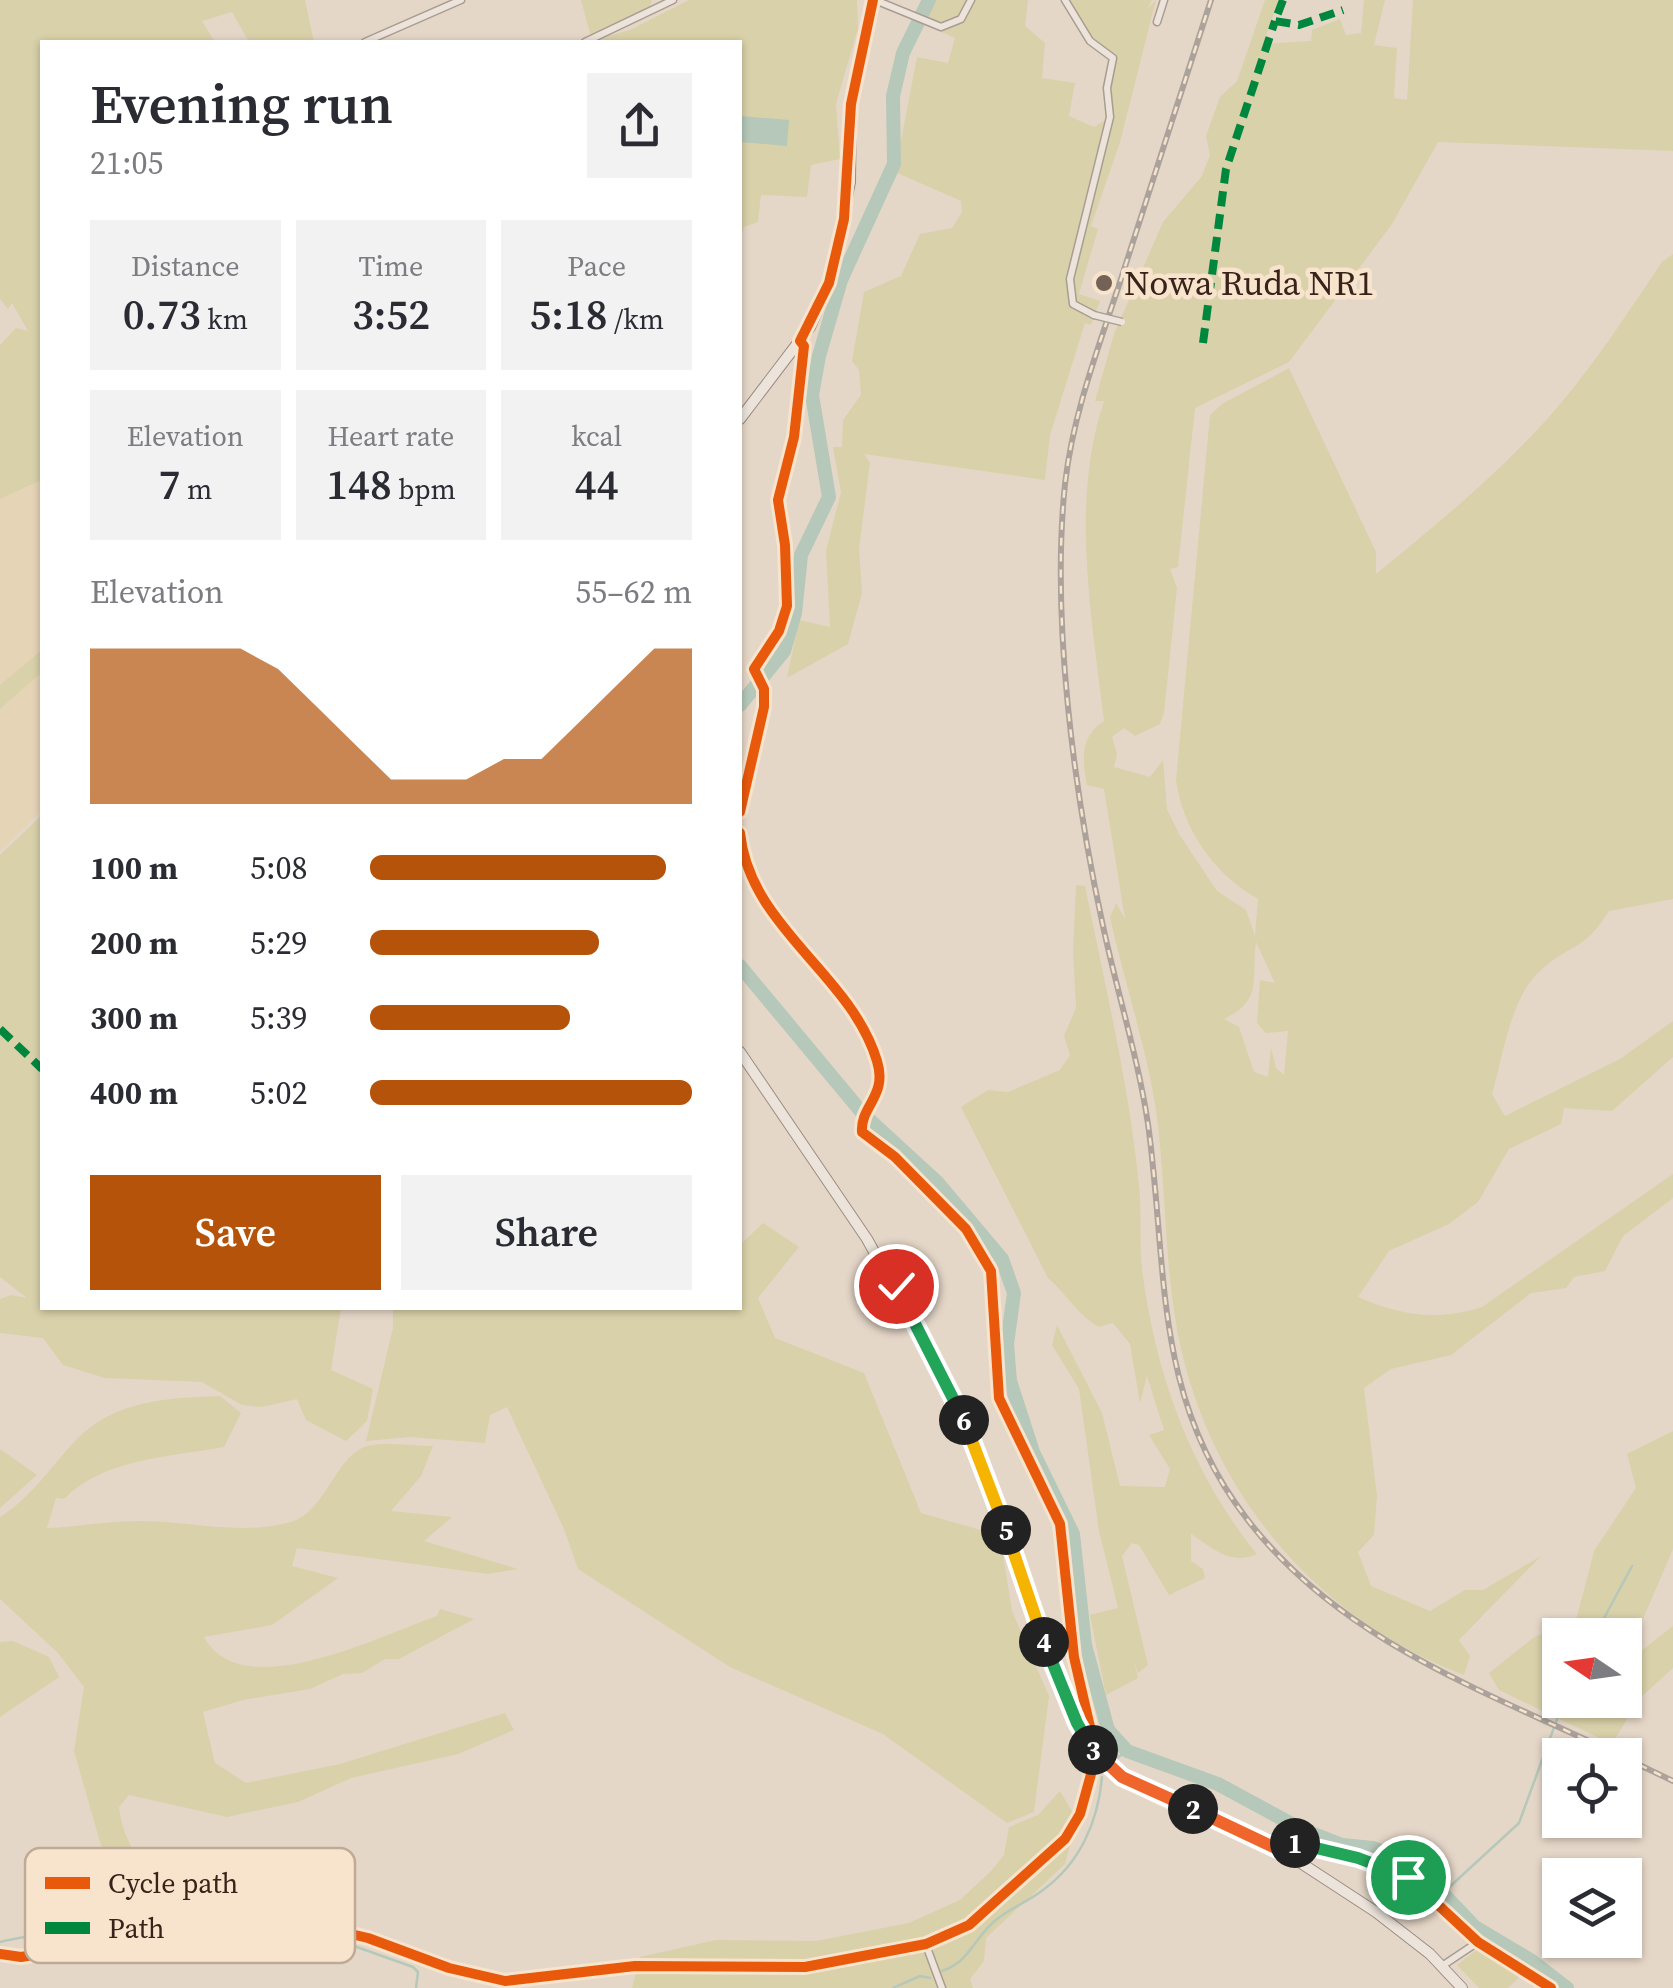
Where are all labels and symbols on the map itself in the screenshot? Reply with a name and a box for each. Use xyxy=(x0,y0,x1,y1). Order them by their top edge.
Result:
place label: Nowa Ruda NR1 xyxy=(1124,259,1374,307)
marker: Nowa Ruda NR1 xyxy=(1093,272,1115,294)
pin xyxy=(854,1244,939,1329)
pin: 6 xyxy=(939,1395,989,1445)
pin: 5 xyxy=(981,1505,1031,1555)
pin: 4 xyxy=(1019,1617,1069,1667)
north arrow xyxy=(1542,1618,1642,1718)
pin: 3 xyxy=(1068,1725,1118,1775)
pin: 2 xyxy=(1168,1784,1218,1834)
pin: 1 xyxy=(1270,1818,1320,1868)
pin xyxy=(1366,1835,1451,1920)
legend xyxy=(25,1848,355,1963)
text: Cycle path xyxy=(108,1864,238,1902)
text: Path xyxy=(108,1909,165,1947)

